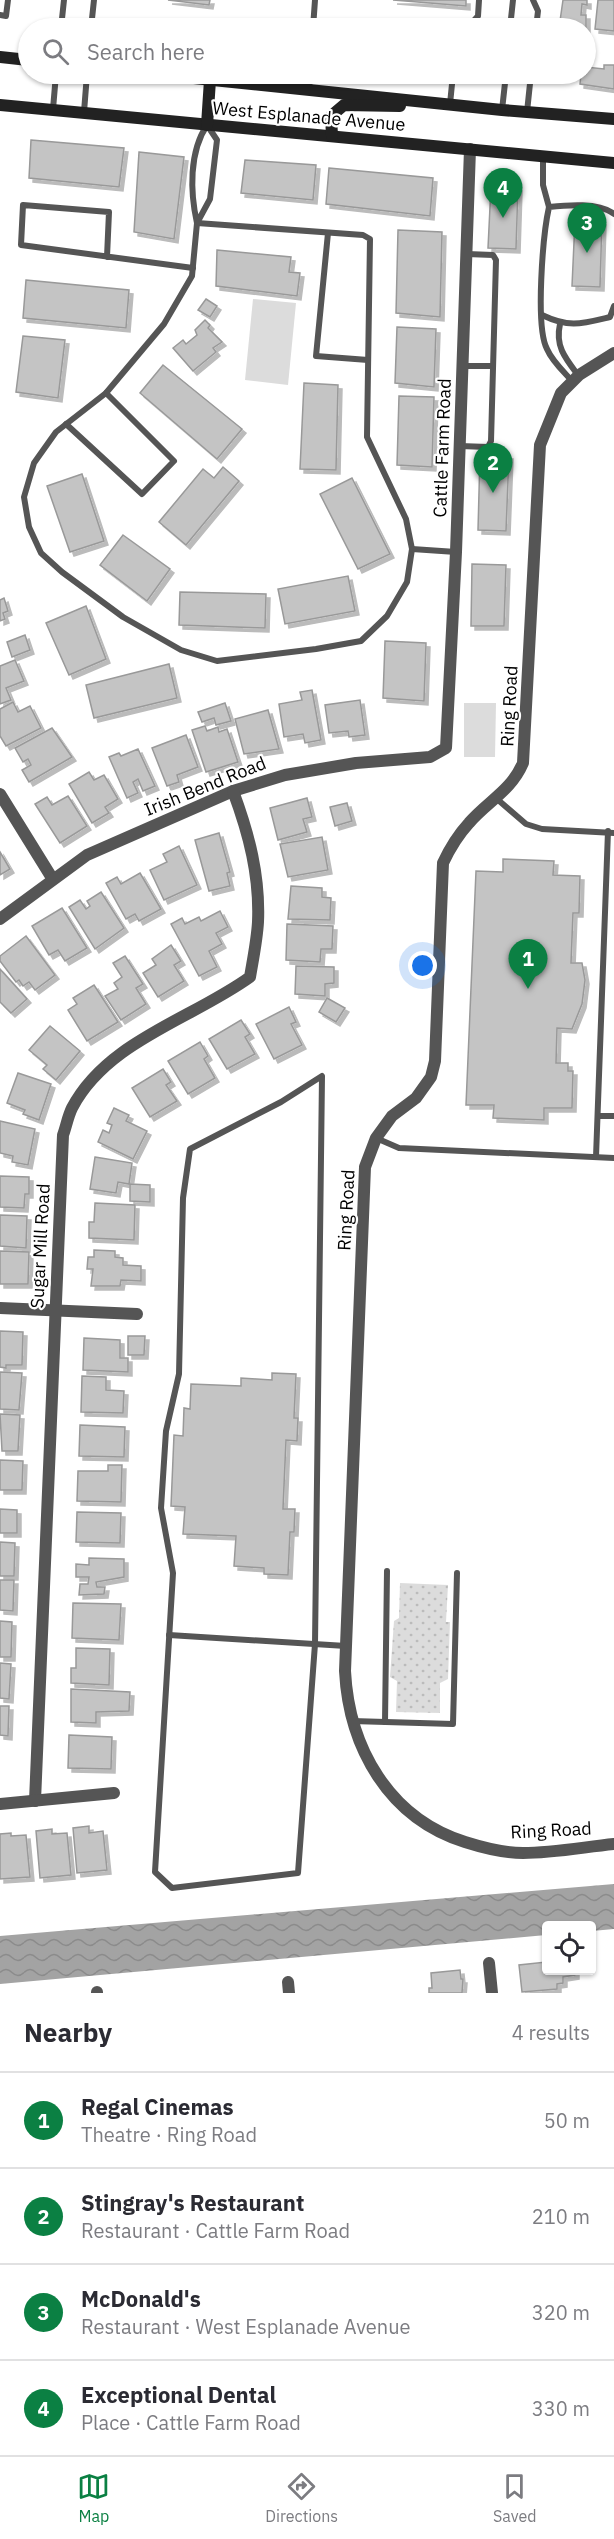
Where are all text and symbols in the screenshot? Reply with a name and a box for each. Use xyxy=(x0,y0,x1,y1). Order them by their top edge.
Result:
search box xyxy=(18,18,596,84)
icon: search xyxy=(39,35,72,68)
text: Search here xyxy=(87,37,205,66)
street label: West Esplanade Avenue xyxy=(212,96,407,136)
pin: 4 xyxy=(484,168,522,218)
pin: 3 xyxy=(568,204,606,253)
street label: Cattle Farm Road xyxy=(428,378,456,518)
pin: 2 xyxy=(474,444,512,493)
street label: Ring Road xyxy=(495,665,523,747)
street label: Irish Bend Road xyxy=(141,751,269,821)
pin: 1 xyxy=(508,940,548,989)
your location xyxy=(408,951,437,980)
street label: Ring Road xyxy=(332,1169,360,1251)
street label: Sugar Mill Road xyxy=(25,1183,55,1309)
street label: Ring Road xyxy=(510,1816,592,1844)
map controls xyxy=(542,1921,596,1975)
button: locate xyxy=(542,1921,596,1975)
text: Nearby xyxy=(24,2015,112,2049)
text: 4 results xyxy=(512,2019,590,2046)
text: Regal Cinemas xyxy=(81,2092,234,2121)
text: 1 xyxy=(38,2107,50,2134)
text: 50 m xyxy=(544,2107,590,2134)
text: Theatre · Ring Road xyxy=(81,2121,257,2148)
text: Stingray's Restaurant xyxy=(81,2188,304,2217)
text: 2 xyxy=(38,2203,50,2230)
text: 210 m xyxy=(532,2203,590,2230)
text: Restaurant · Cattle Farm Road xyxy=(81,2217,350,2244)
text: McDonald's xyxy=(81,2284,201,2313)
text: 3 xyxy=(38,2299,50,2326)
text: 320 m xyxy=(532,2299,590,2326)
text: Restaurant · West Esplanade Avenue xyxy=(81,2313,411,2340)
text: Exceptional Dental xyxy=(81,2380,276,2409)
text: 4 xyxy=(38,2395,50,2422)
text: 330 m xyxy=(532,2395,590,2422)
text: Place · Cattle Farm Road xyxy=(81,2409,301,2436)
tab: Map xyxy=(77,2470,110,2526)
tab: Directions xyxy=(265,2470,338,2526)
tab: Saved xyxy=(493,2470,537,2526)

